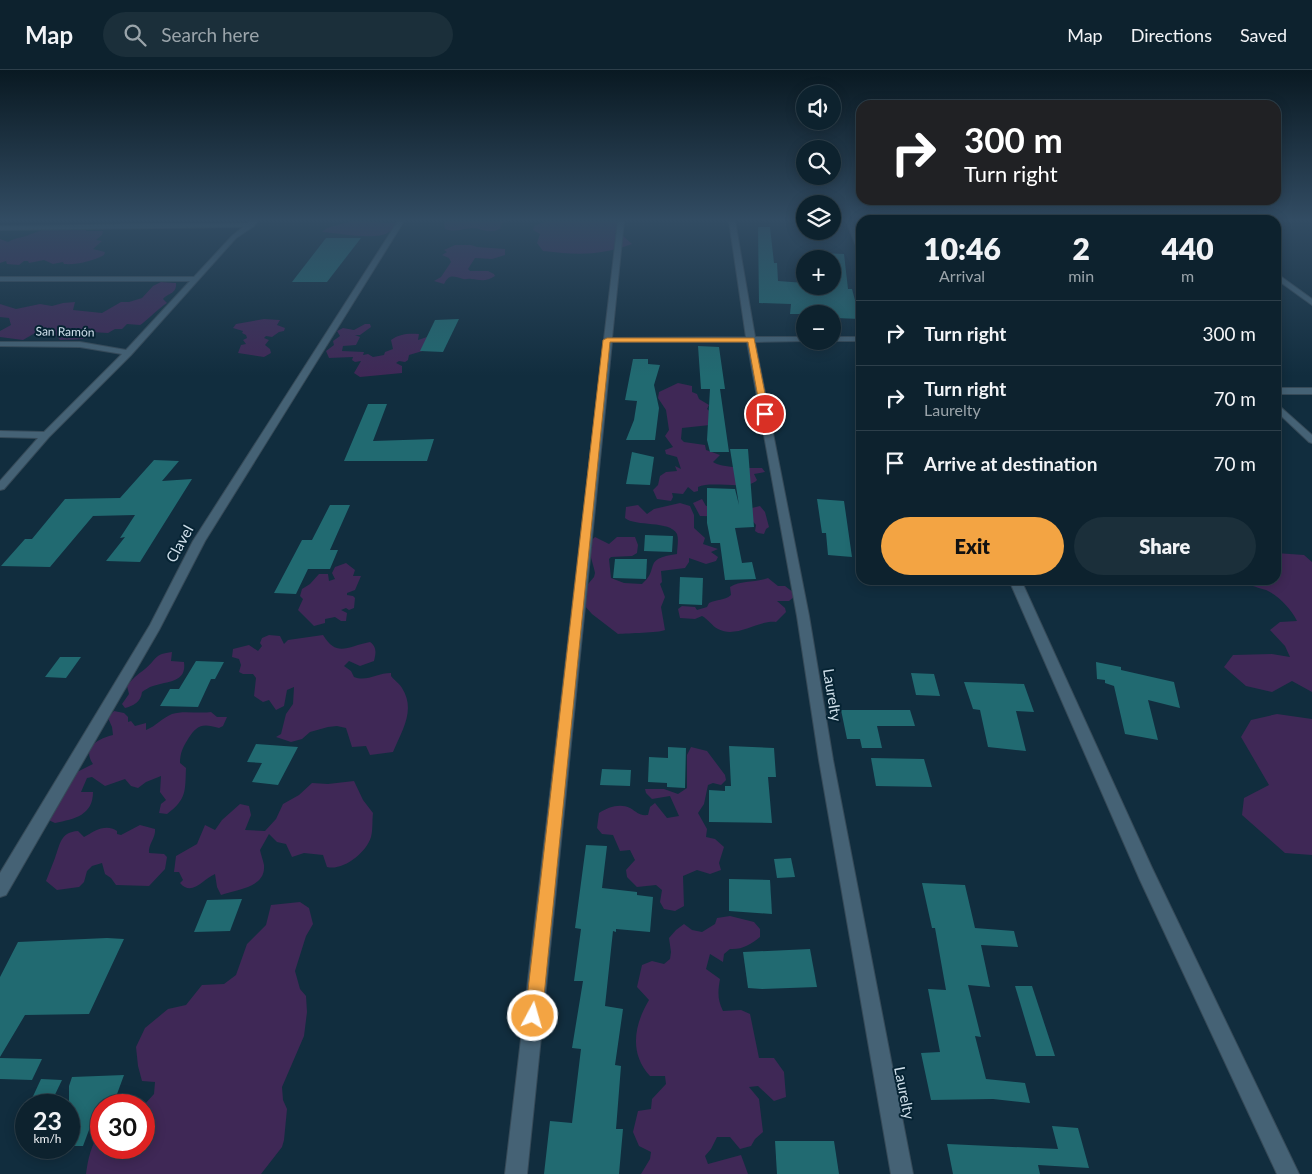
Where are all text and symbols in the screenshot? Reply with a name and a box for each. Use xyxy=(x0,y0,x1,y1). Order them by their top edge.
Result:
search box xyxy=(103,12,453,57)
text: Map xyxy=(25,20,73,49)
icon: search xyxy=(121,21,149,49)
text: Search here xyxy=(161,23,259,46)
text: Map xyxy=(1067,24,1103,46)
text: Directions xyxy=(1131,24,1212,46)
text: Saved xyxy=(1240,24,1287,46)
map controls xyxy=(796,85,841,350)
button: sound xyxy=(796,85,841,130)
text: 300 m xyxy=(964,118,1063,160)
icon: right xyxy=(881,120,946,185)
button: search xyxy=(796,140,841,185)
text: Turn right xyxy=(964,160,1058,187)
button: layers xyxy=(796,195,841,240)
text: 10:46 xyxy=(923,230,1001,266)
text: 2 xyxy=(1072,230,1090,266)
text: 440 xyxy=(1161,230,1214,266)
button: + xyxy=(796,250,841,295)
text: Arrival xyxy=(939,266,985,285)
text: min xyxy=(1068,266,1094,285)
text: m xyxy=(1181,266,1194,285)
button: − xyxy=(796,305,841,350)
icon: right xyxy=(881,319,909,347)
text: Turn right xyxy=(924,322,1006,345)
text: 300 m xyxy=(1202,322,1256,345)
street label: San Ramón xyxy=(35,323,95,340)
text: Turn right xyxy=(924,377,1006,400)
icon: right xyxy=(881,384,909,412)
text: 70 m xyxy=(1213,387,1256,410)
pin xyxy=(744,393,786,435)
icon: arrive xyxy=(751,400,779,428)
text: Laurelty xyxy=(924,400,981,419)
icon: arrive xyxy=(881,449,909,477)
text: Arrive at destination xyxy=(924,452,1097,475)
text: 70 m xyxy=(1213,452,1256,475)
button: Exit xyxy=(881,517,1064,575)
button: Share xyxy=(1074,517,1256,575)
street label: Clavel xyxy=(162,522,197,565)
street label: Laurelty xyxy=(820,667,846,723)
position arrow xyxy=(506,989,558,1041)
street label: Laurelty xyxy=(891,1065,919,1121)
speed limit sign: 30 xyxy=(90,1094,155,1159)
text: 23 xyxy=(33,1105,62,1135)
text: km/h xyxy=(33,1131,62,1146)

